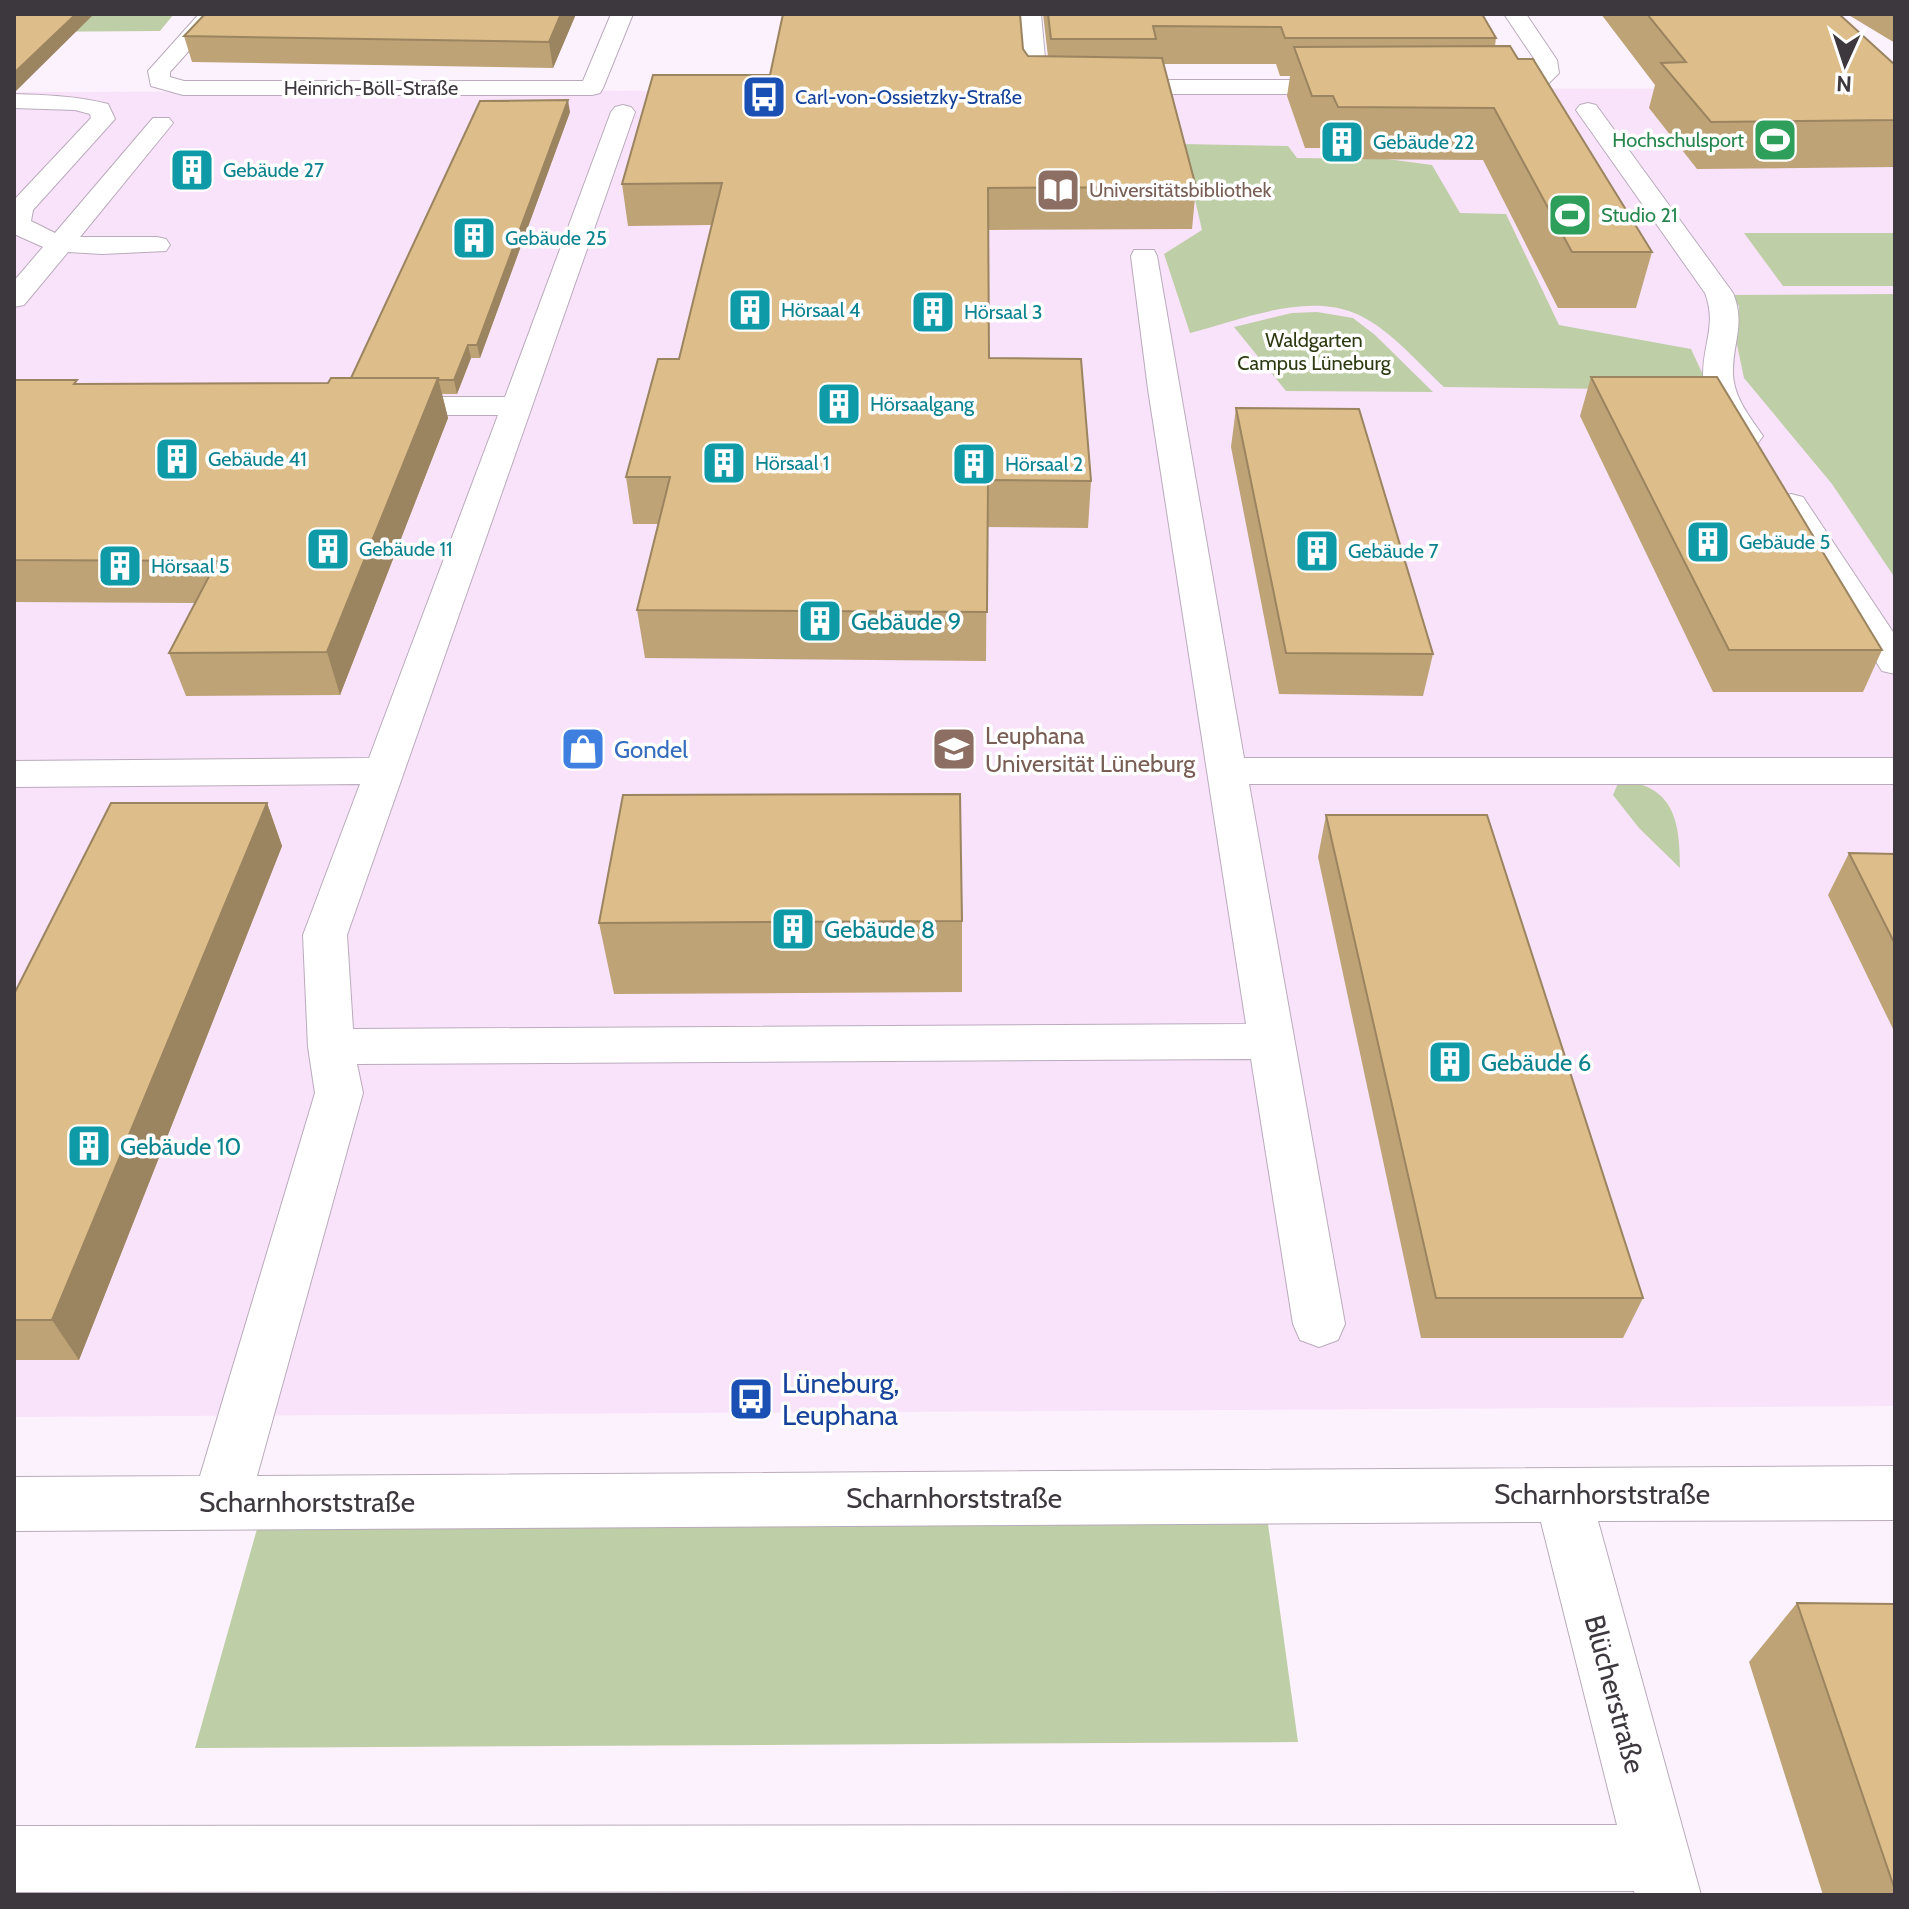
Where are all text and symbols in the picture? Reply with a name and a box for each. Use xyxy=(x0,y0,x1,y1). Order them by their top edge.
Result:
north arrow xyxy=(1805,24,1885,104)
text: N xyxy=(1836,70,1852,97)
bus stop icon: Carl-von-Ossietzky-Straße xyxy=(740,73,788,121)
street label: Heinrich-Böll-Straße xyxy=(284,76,458,100)
place label: Carl-von-Ossietzky-Straße xyxy=(795,85,1022,109)
sports icon: Hochschulsport xyxy=(1751,116,1799,164)
building icon: Gebäude 22 xyxy=(1318,118,1366,166)
place label: Hochschulsport xyxy=(1612,128,1744,152)
place label: Gebäude 22 xyxy=(1373,130,1475,154)
building icon: Gebäude 27 xyxy=(168,146,216,194)
place label: Gebäude 27 xyxy=(223,158,324,182)
library icon: Universitätsbibliothek xyxy=(1034,166,1082,214)
place label: Universitätsbibliothek xyxy=(1089,178,1272,202)
sports icon: Studio 21 xyxy=(1546,191,1594,239)
place label: Studio 21 xyxy=(1601,203,1677,227)
building icon: Gebäude 25 xyxy=(450,214,498,262)
place label: Gebäude 25 xyxy=(505,226,607,250)
building icon: Hörsaal 4 xyxy=(726,286,774,334)
building icon: Hörsaal 3 xyxy=(909,288,957,336)
place label: Hörsaal 4 xyxy=(781,298,861,322)
place label: Hörsaal 3 xyxy=(964,300,1043,324)
park label: Waldgarten Campus Lüneburg xyxy=(1237,328,1392,375)
building icon: Hörsaalgang xyxy=(815,380,863,428)
place label: Hörsaalgang xyxy=(870,392,975,416)
building icon: Gebäude 41 xyxy=(153,435,201,483)
building icon: Hörsaal 1 xyxy=(700,439,748,487)
building icon: Hörsaal 2 xyxy=(950,440,998,488)
place label: Gebäude 41 xyxy=(208,447,307,471)
place label: Hörsaal 1 xyxy=(755,451,829,475)
place label: Hörsaal 2 xyxy=(1005,452,1083,476)
building icon: Gebäude 5 xyxy=(1684,518,1732,566)
building icon: Gebäude 11 xyxy=(304,525,352,573)
building icon: Gebäude 7 xyxy=(1293,527,1341,575)
place label: Gebäude 5 xyxy=(1739,530,1830,554)
place label: Gebäude 11 xyxy=(359,537,453,561)
place label: Gebäude 7 xyxy=(1348,539,1439,563)
building icon: Hörsaal 5 xyxy=(96,542,144,590)
place label: Hörsaal 5 xyxy=(151,554,230,578)
building icon: Gebäude 9 xyxy=(796,597,844,645)
place label: Gebäude 9 xyxy=(851,607,961,636)
place label: Leuphana Universität Lüneburg xyxy=(985,721,1196,778)
shop icon: Gondel xyxy=(559,725,607,773)
school or university icon: Leuphana Universität Lüneburg xyxy=(930,725,978,773)
place label: Gondel xyxy=(614,735,688,764)
building icon: Gebäude 8 xyxy=(769,905,817,953)
place label: Gebäude 8 xyxy=(824,915,935,944)
building icon: Gebäude 6 xyxy=(1426,1038,1474,1086)
place label: Gebäude 6 xyxy=(1481,1048,1591,1077)
building icon: Gebäude 10 xyxy=(65,1122,113,1170)
place label: Gebäude 10 xyxy=(120,1132,241,1161)
place label: Lüneburg, Leuphana xyxy=(782,1366,899,1432)
bus stop icon: Lüneburg, Leuphana xyxy=(727,1375,775,1423)
street label: Scharnhorststraße xyxy=(1494,1477,1710,1511)
street label: Scharnhorststraße xyxy=(846,1481,1062,1515)
street label: Scharnhorststraße xyxy=(199,1485,415,1519)
street label: Blücherstraße xyxy=(1578,1611,1652,1777)

